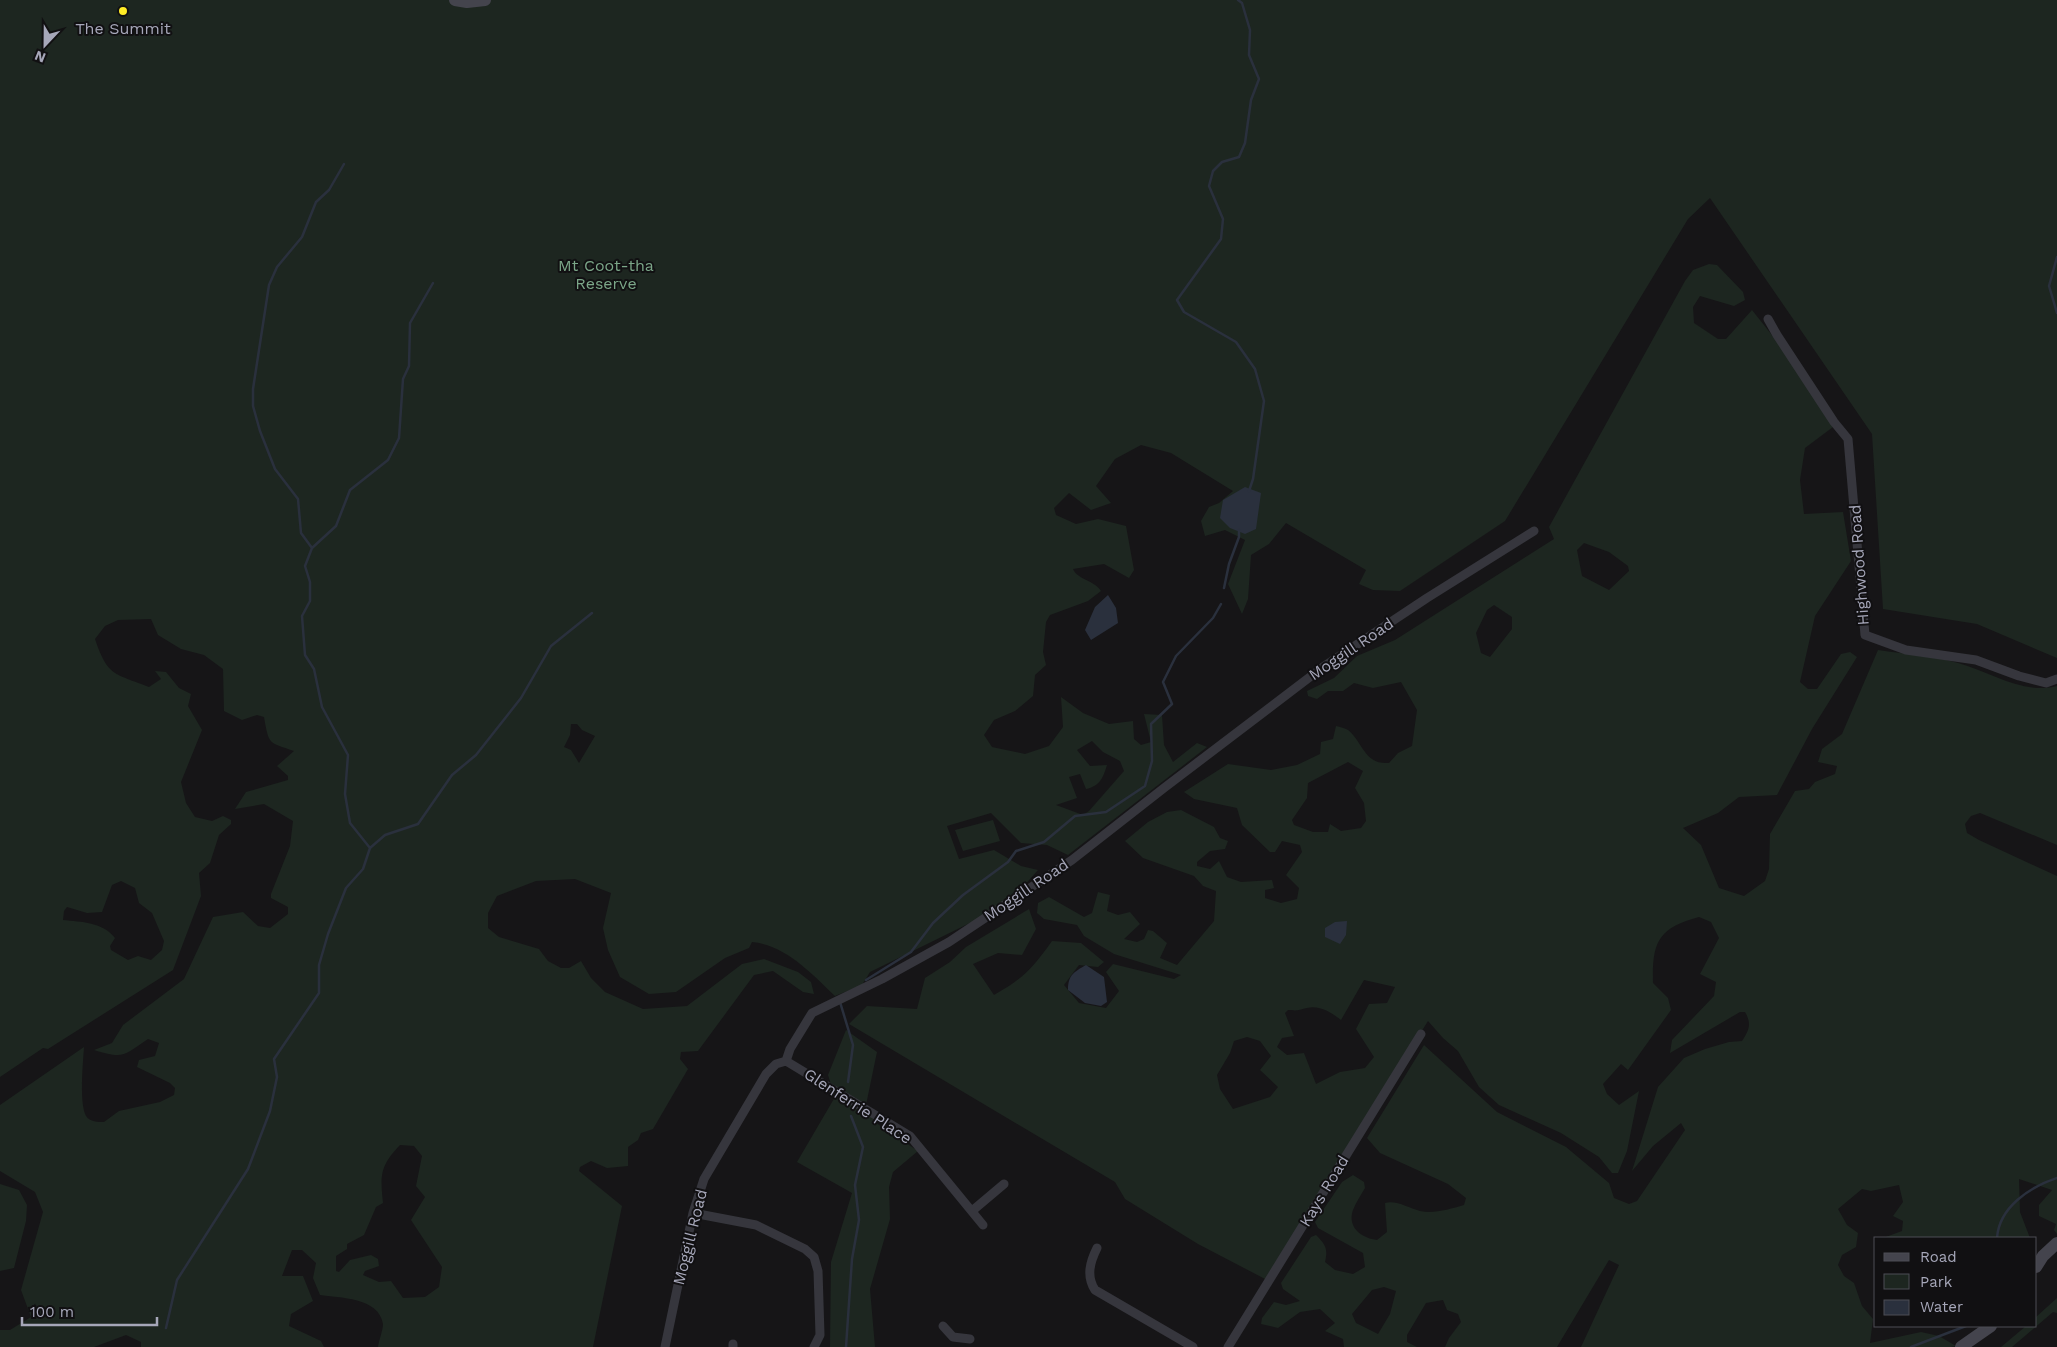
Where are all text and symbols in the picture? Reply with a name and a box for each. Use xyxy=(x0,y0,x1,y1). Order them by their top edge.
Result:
marker: The Summit xyxy=(117,5,129,17)
place label: The Summit xyxy=(75,19,171,38)
north arrow xyxy=(20,20,70,70)
text: N xyxy=(32,48,48,66)
park label: Mt Coot-tha Reserve xyxy=(558,256,654,293)
street label: Highwood Road xyxy=(1845,504,1873,626)
street label: Moggill Road xyxy=(1305,614,1397,684)
street label: Moggill Road xyxy=(980,855,1072,925)
street label: Glenferrie Place xyxy=(801,1064,915,1148)
street label: Kays Road xyxy=(1295,1152,1353,1230)
street label: Moggill Road xyxy=(669,1187,711,1287)
legend xyxy=(1874,1237,2037,1327)
text: Road xyxy=(1920,1248,1957,1266)
text: Park xyxy=(1920,1273,1953,1291)
scale bar xyxy=(22,1294,158,1326)
text: Water xyxy=(1920,1298,1963,1316)
text: 100 m xyxy=(30,1303,74,1321)

